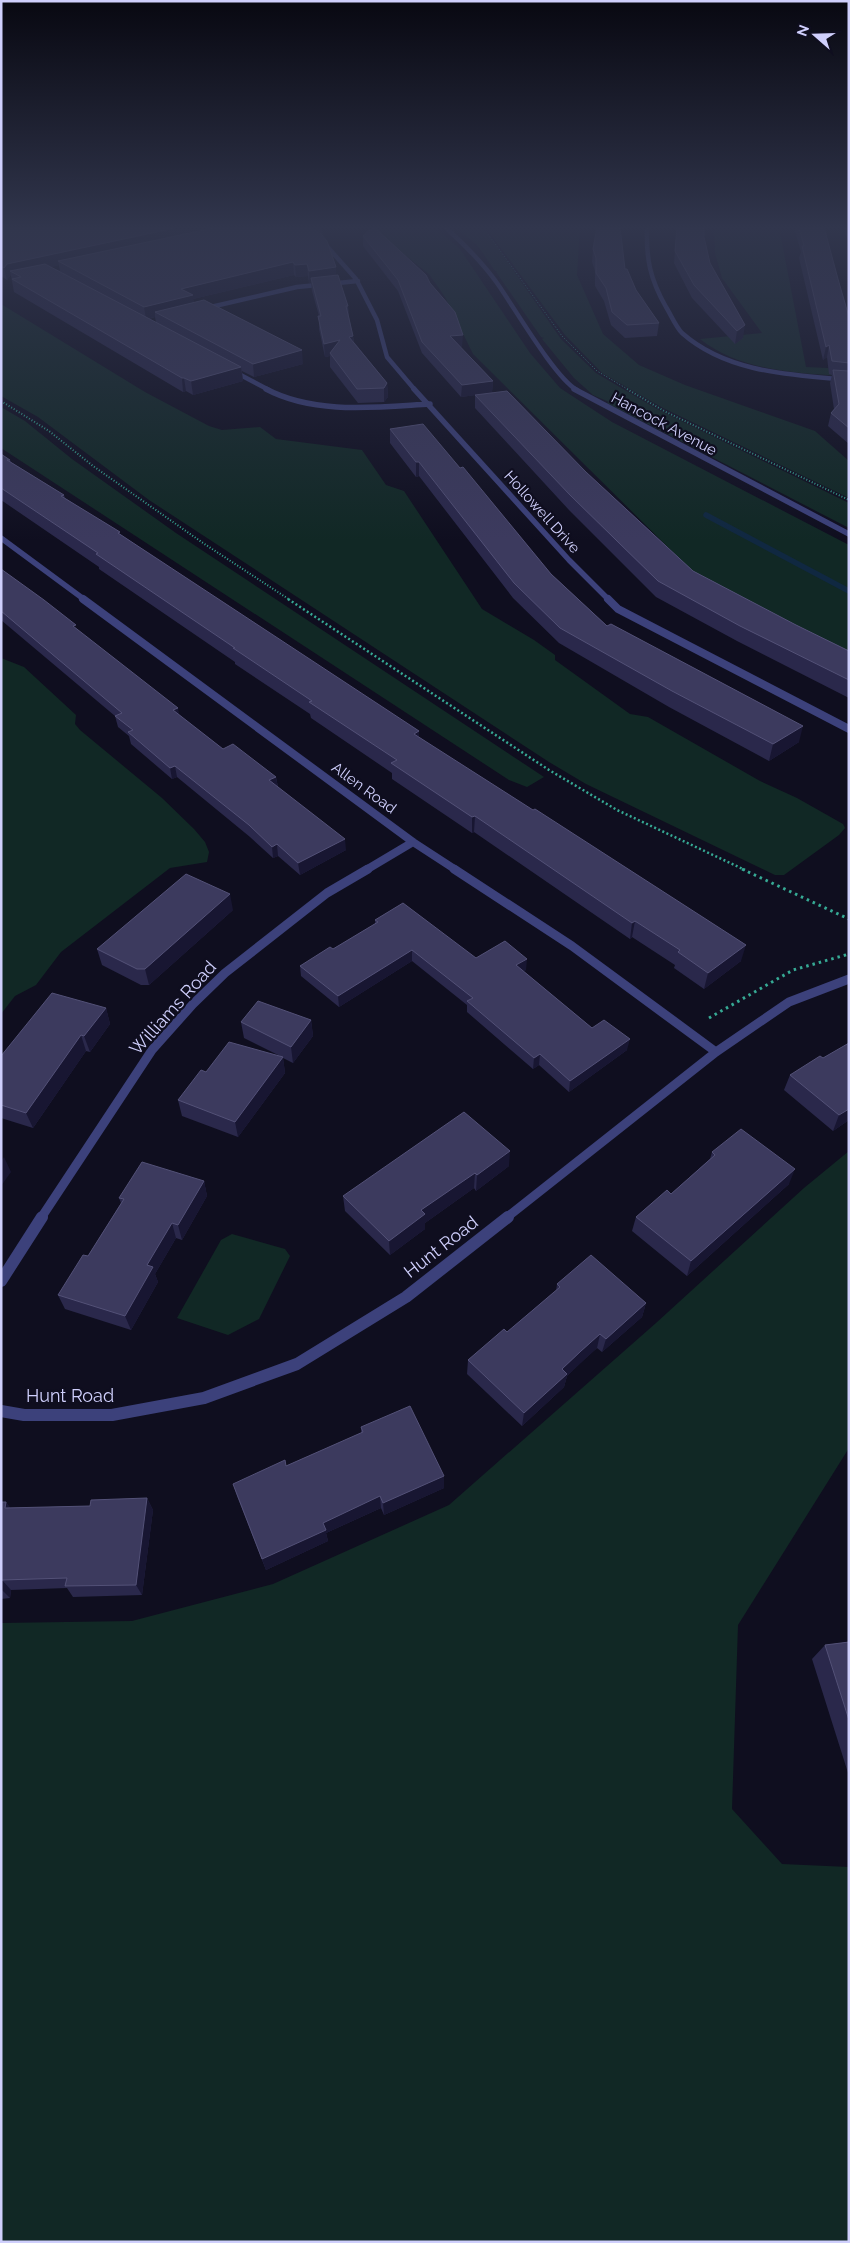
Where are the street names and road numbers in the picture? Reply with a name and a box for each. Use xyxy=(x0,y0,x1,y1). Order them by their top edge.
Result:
street label: Hancock Avenue xyxy=(608,389,720,460)
street label: Hollowell Drive xyxy=(500,467,584,557)
street label: Allen Road xyxy=(328,758,400,818)
street label: Williams Road xyxy=(125,956,220,1059)
street label: Hunt Road xyxy=(399,1211,482,1282)
street label: Hunt Road xyxy=(26,1385,114,1406)

